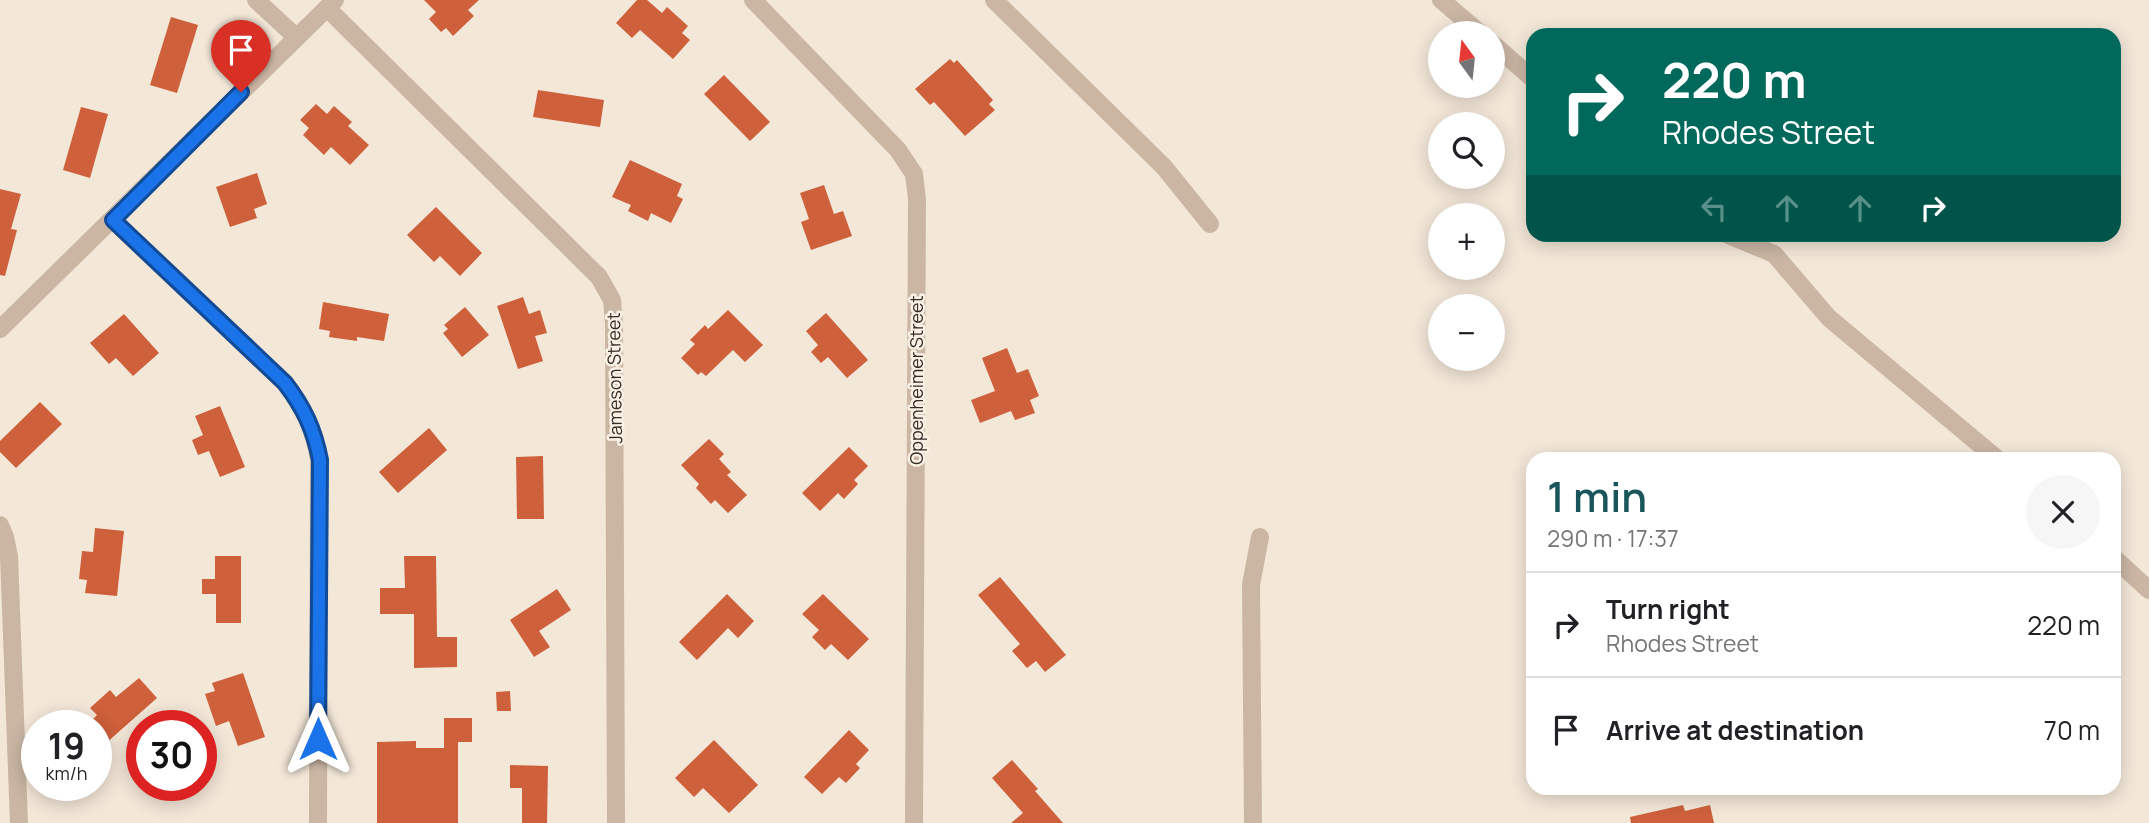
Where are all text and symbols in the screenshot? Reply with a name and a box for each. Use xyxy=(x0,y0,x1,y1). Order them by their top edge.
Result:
pin xyxy=(211,20,271,92)
north arrow xyxy=(1428,21,1505,98)
map controls xyxy=(1428,21,1505,371)
icon: arrive xyxy=(222,31,260,69)
text: 220 m xyxy=(1662,46,1806,113)
icon: right xyxy=(1547,56,1638,147)
text: Rhodes Street xyxy=(1662,110,1875,154)
button: search xyxy=(1428,112,1505,189)
icon: left xyxy=(1695,189,1733,227)
icon: ahead xyxy=(1768,189,1806,227)
icon: ahead xyxy=(1841,189,1879,227)
icon: right xyxy=(1914,189,1952,227)
button: + xyxy=(1428,203,1505,280)
button: − xyxy=(1428,294,1505,371)
street label: Oppenheimer Street xyxy=(904,295,928,465)
street label: Jameson Street xyxy=(601,312,627,444)
text: 1 min xyxy=(1547,467,1647,525)
button: close xyxy=(2026,475,2100,549)
text: 290 m · 17:37 xyxy=(1547,522,1679,554)
text: Turn right xyxy=(1606,591,1730,627)
icon: right xyxy=(1547,606,1585,644)
text: 220 m xyxy=(2027,607,2100,643)
text: Rhodes Street xyxy=(1606,627,1759,659)
position arrow xyxy=(281,702,355,776)
speed limit sign: 30 xyxy=(126,710,217,801)
icon: arrive xyxy=(1547,711,1585,749)
text: Arrive at destination xyxy=(1606,712,1864,748)
text: 70 m xyxy=(2044,712,2100,748)
text: 19 xyxy=(48,722,85,770)
text: km/h xyxy=(46,761,87,785)

